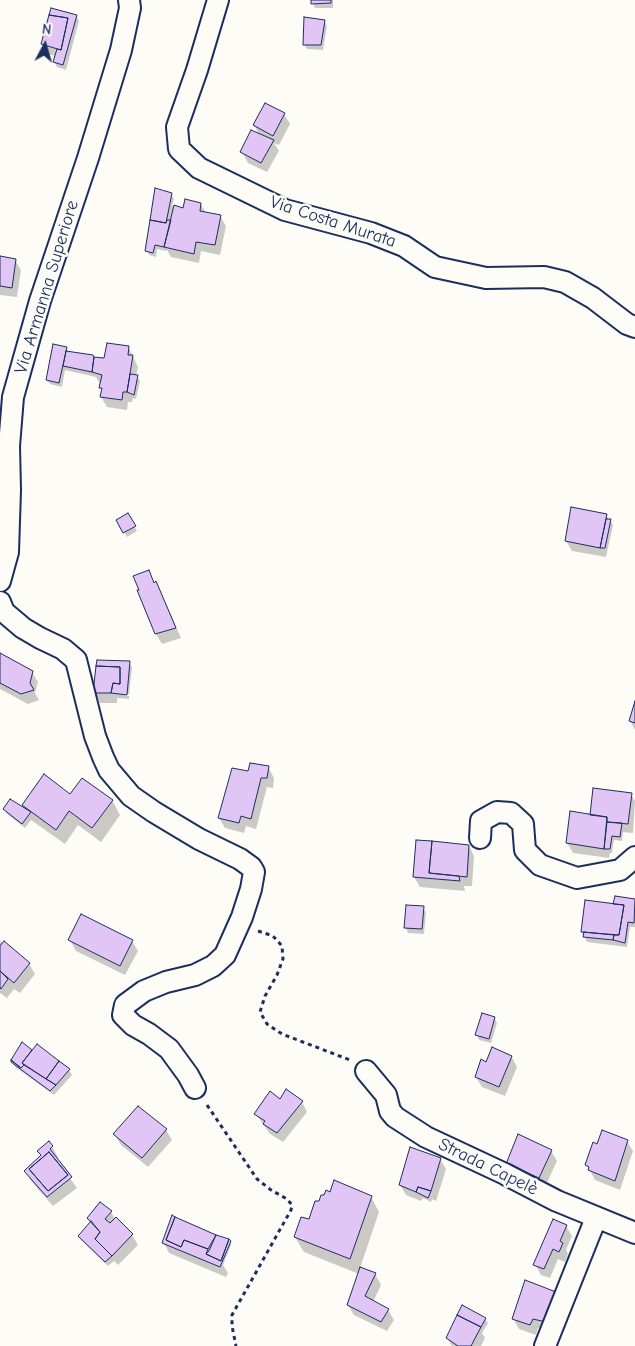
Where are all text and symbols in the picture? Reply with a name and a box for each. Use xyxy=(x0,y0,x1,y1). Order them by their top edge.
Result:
north arrow xyxy=(20,20,70,70)
text: N xyxy=(41,21,52,39)
street label: Via Costa Murata xyxy=(267,191,399,253)
street label: Via Armanna Superiore xyxy=(10,198,84,376)
street label: Strada Capelè xyxy=(435,1134,541,1200)

